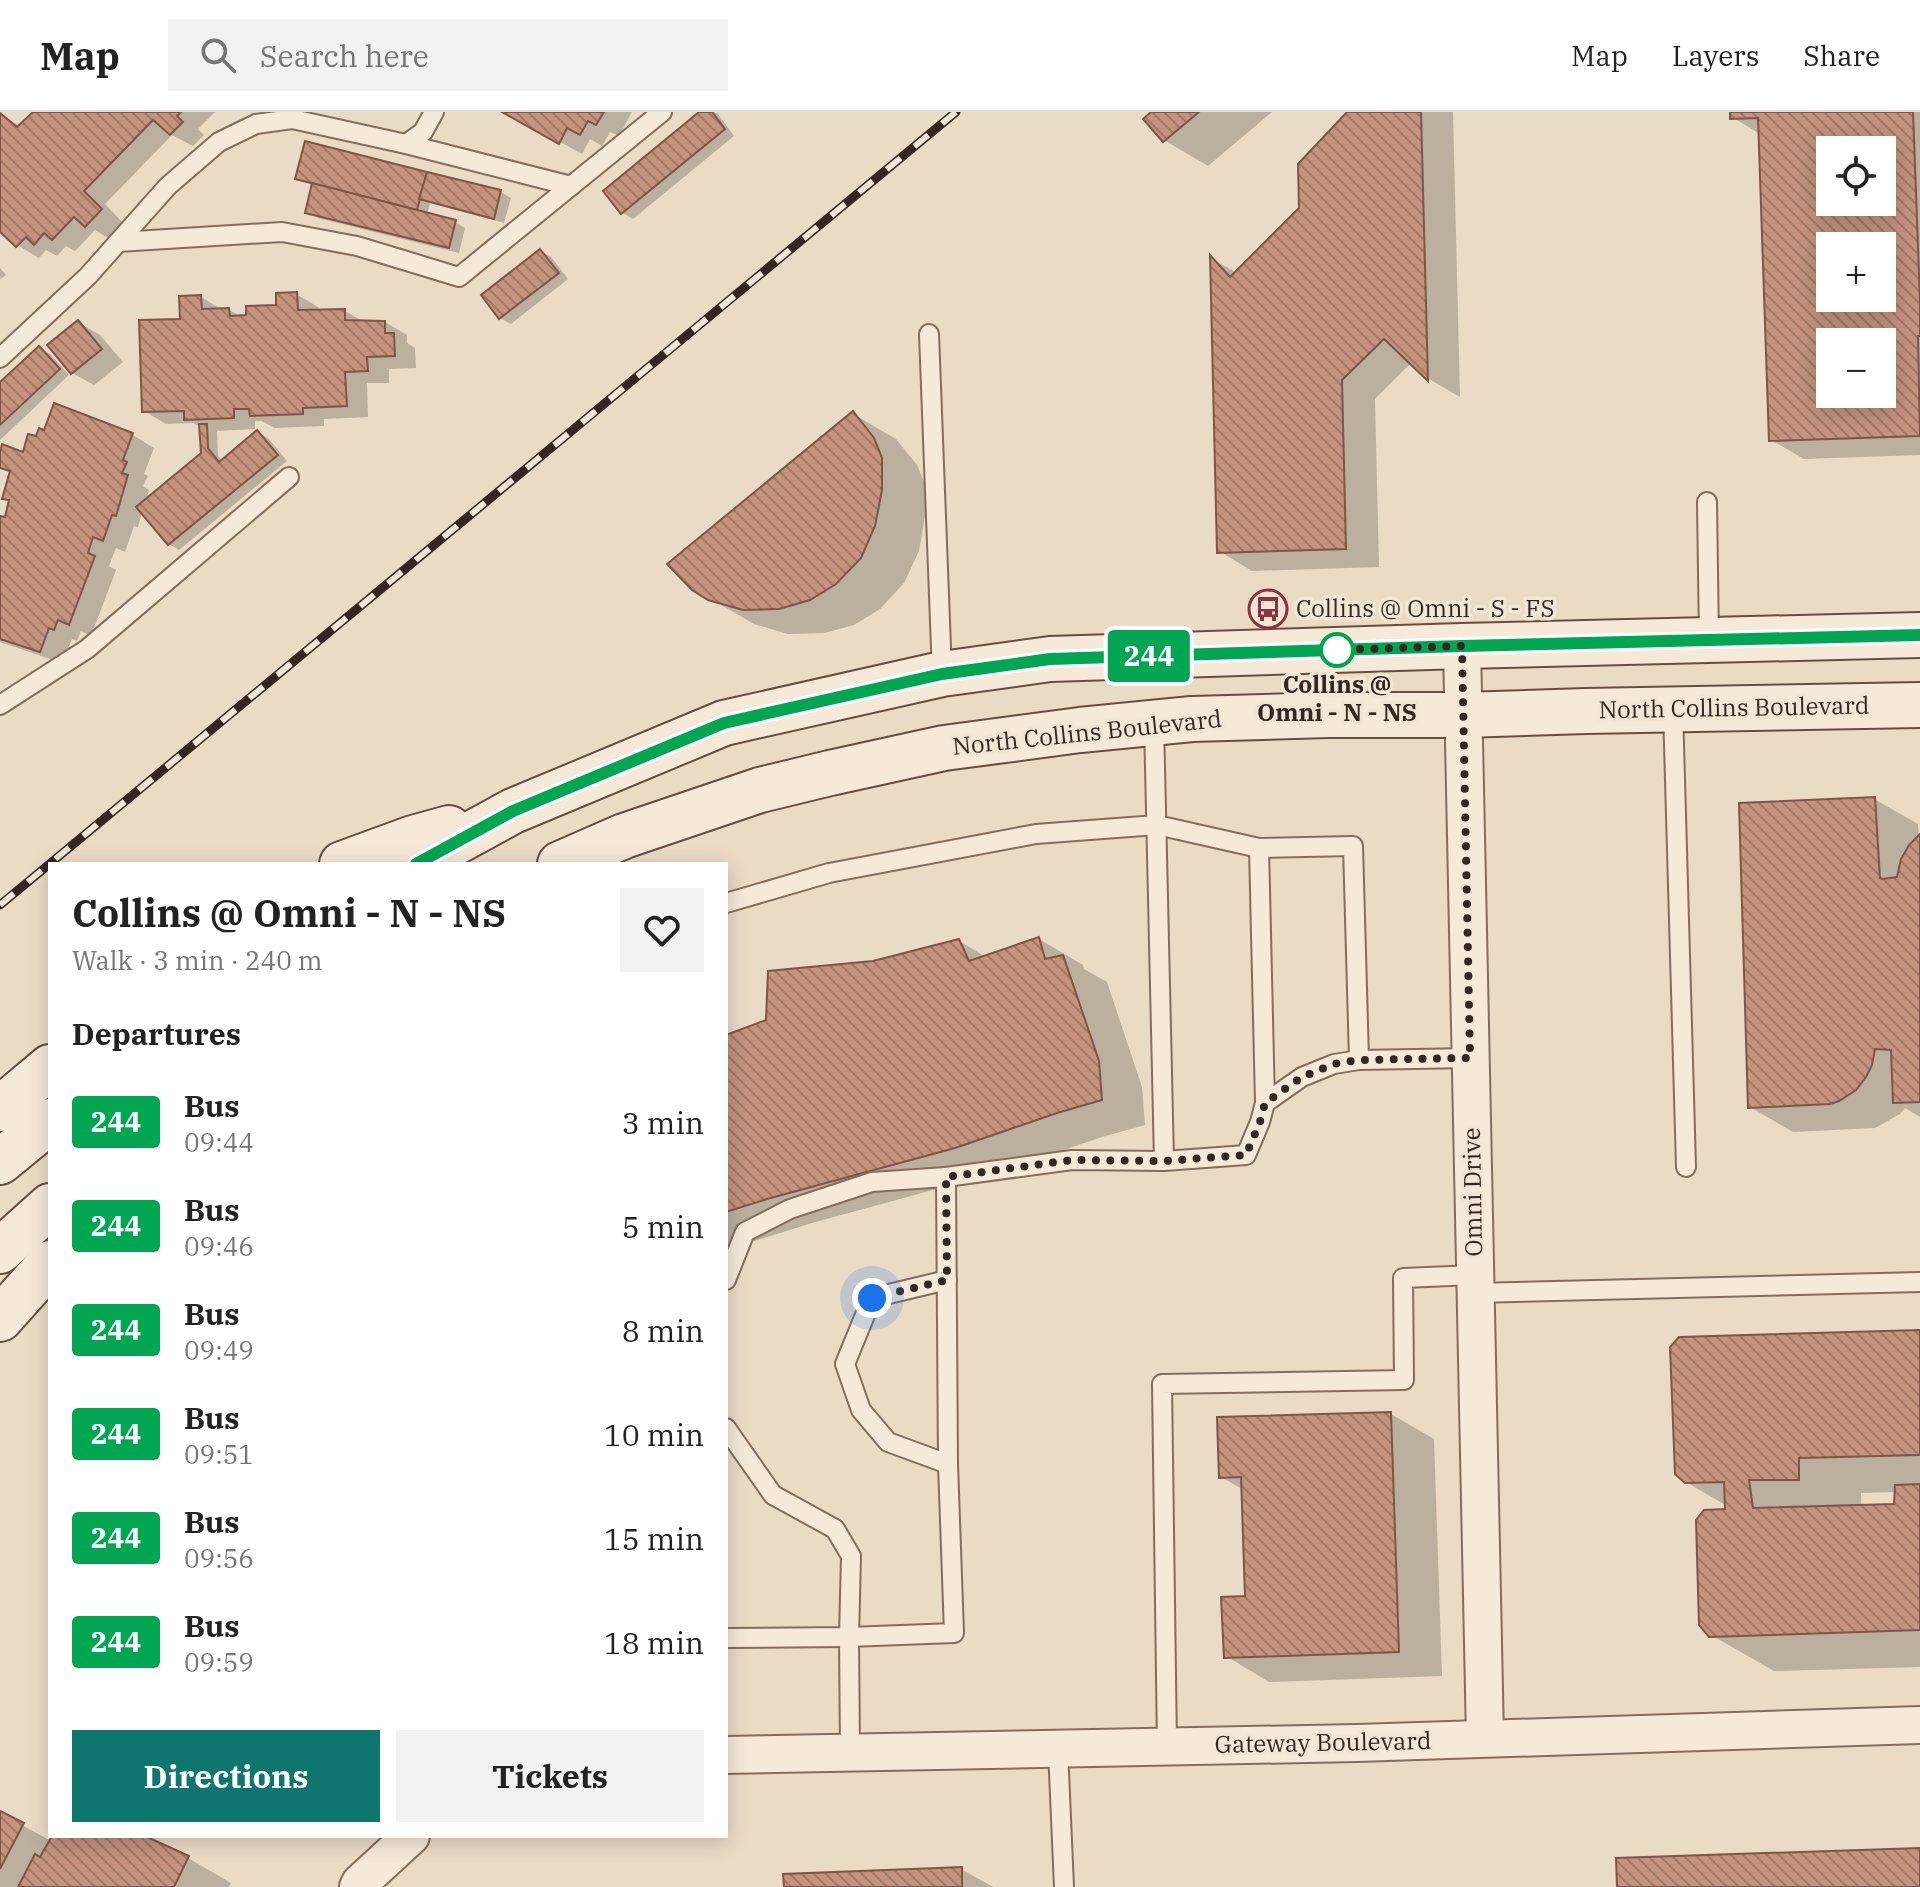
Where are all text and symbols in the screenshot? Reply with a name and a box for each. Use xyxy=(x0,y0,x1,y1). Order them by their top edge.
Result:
search box xyxy=(168,19,728,91)
text: Map xyxy=(40,31,120,80)
icon: search xyxy=(196,33,240,77)
text: Search here xyxy=(260,36,429,75)
text: Map xyxy=(1571,37,1628,74)
text: Layers xyxy=(1672,37,1759,74)
text: Share xyxy=(1803,37,1880,74)
map controls xyxy=(1816,136,1896,408)
button: locate xyxy=(1816,136,1896,216)
button: + xyxy=(1816,232,1896,312)
button: − xyxy=(1816,328,1896,408)
bus stop icon: Collins @ Omni - S - FS xyxy=(1247,588,1289,630)
place label: Collins @ Omni - S - FS xyxy=(1296,592,1555,624)
line badge: 244 xyxy=(1103,630,1195,682)
marker: Collins @ Omni - N - NS xyxy=(1320,633,1354,667)
text: 244 xyxy=(1124,637,1174,674)
place label: Collins @ Omni - N - NS xyxy=(1257,668,1417,728)
street label: North Collins Boulevard xyxy=(1598,689,1870,725)
street label: North Collins Boulevard xyxy=(951,702,1223,762)
text: Collins @ Omni - N - NS xyxy=(72,888,506,937)
button: heart xyxy=(620,888,704,972)
text: Walk · 3 min · 240 m xyxy=(72,943,323,977)
text: Departures xyxy=(72,1014,241,1053)
text: Bus xyxy=(184,1086,239,1125)
text: 244 xyxy=(91,1103,141,1140)
text: 3 min xyxy=(622,1103,704,1142)
text: 09:44 xyxy=(184,1125,254,1159)
street label: Omni Drive xyxy=(1455,1127,1489,1257)
text: Bus xyxy=(184,1190,239,1229)
text: 244 xyxy=(91,1207,141,1244)
text: 5 min xyxy=(622,1207,704,1246)
text: 09:46 xyxy=(184,1229,254,1263)
your location xyxy=(852,1278,892,1318)
text: Bus xyxy=(184,1294,239,1333)
text: 244 xyxy=(91,1311,141,1348)
text: 8 min xyxy=(622,1311,704,1350)
text: 09:49 xyxy=(184,1333,254,1367)
text: Bus xyxy=(184,1398,239,1437)
text: 244 xyxy=(91,1415,141,1452)
text: 10 min xyxy=(604,1415,704,1454)
text: 09:51 xyxy=(184,1437,254,1471)
text: Bus xyxy=(184,1502,239,1541)
text: 244 xyxy=(91,1519,141,1556)
text: 15 min xyxy=(604,1519,704,1558)
text: 09:56 xyxy=(184,1541,254,1575)
text: Bus xyxy=(184,1606,239,1645)
text: 244 xyxy=(91,1623,141,1660)
text: 18 min xyxy=(604,1623,704,1662)
text: 09:59 xyxy=(184,1645,254,1679)
street label: Gateway Boulevard xyxy=(1214,1724,1432,1760)
button: Directions xyxy=(72,1730,380,1822)
button: Tickets xyxy=(396,1730,704,1822)

